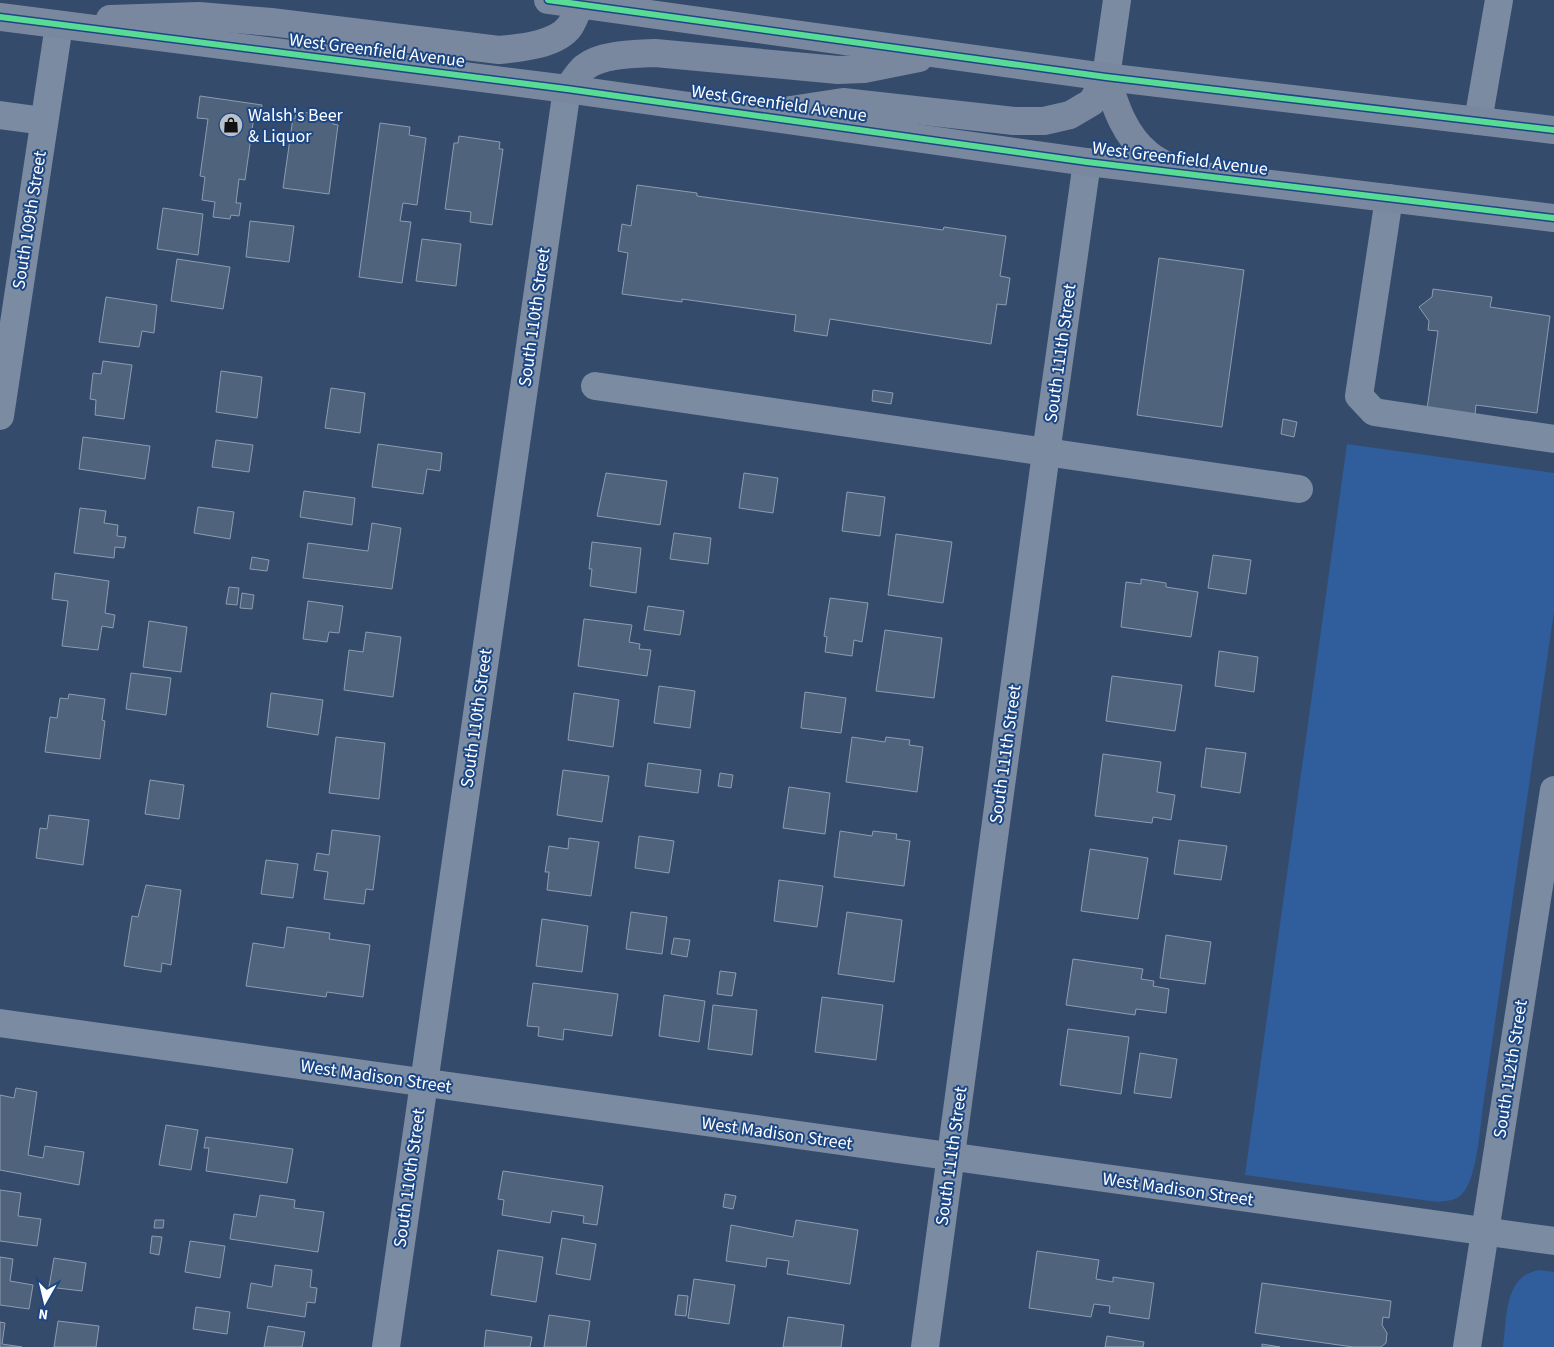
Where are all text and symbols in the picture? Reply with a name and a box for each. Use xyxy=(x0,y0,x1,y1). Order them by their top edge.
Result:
street label: West Greenfield Avenue xyxy=(288,27,466,74)
street label: West Greenfield Avenue xyxy=(690,79,868,128)
place label: Walsh's Beer & Liquor xyxy=(248,103,344,149)
shop icon: Walsh's Beer & Liquor xyxy=(218,112,244,138)
street label: West Greenfield Avenue xyxy=(1091,135,1269,182)
street label: South 109th Street xyxy=(6,149,53,291)
street label: South 110th Street xyxy=(512,246,557,388)
street label: South 111th Street xyxy=(1038,282,1083,424)
street label: South 110th Street xyxy=(454,647,499,789)
street label: South 111th Street xyxy=(983,683,1028,825)
street label: South 112th Street xyxy=(1487,998,1534,1140)
street label: West Madison Street xyxy=(299,1054,453,1099)
street label: South 111th Street xyxy=(929,1085,974,1227)
street label: South 110th Street xyxy=(387,1107,432,1249)
street label: West Madison Street xyxy=(700,1111,854,1156)
street label: West Madison Street xyxy=(1101,1167,1255,1212)
north arrow xyxy=(20,1277,70,1327)
text: N xyxy=(37,1303,49,1324)

